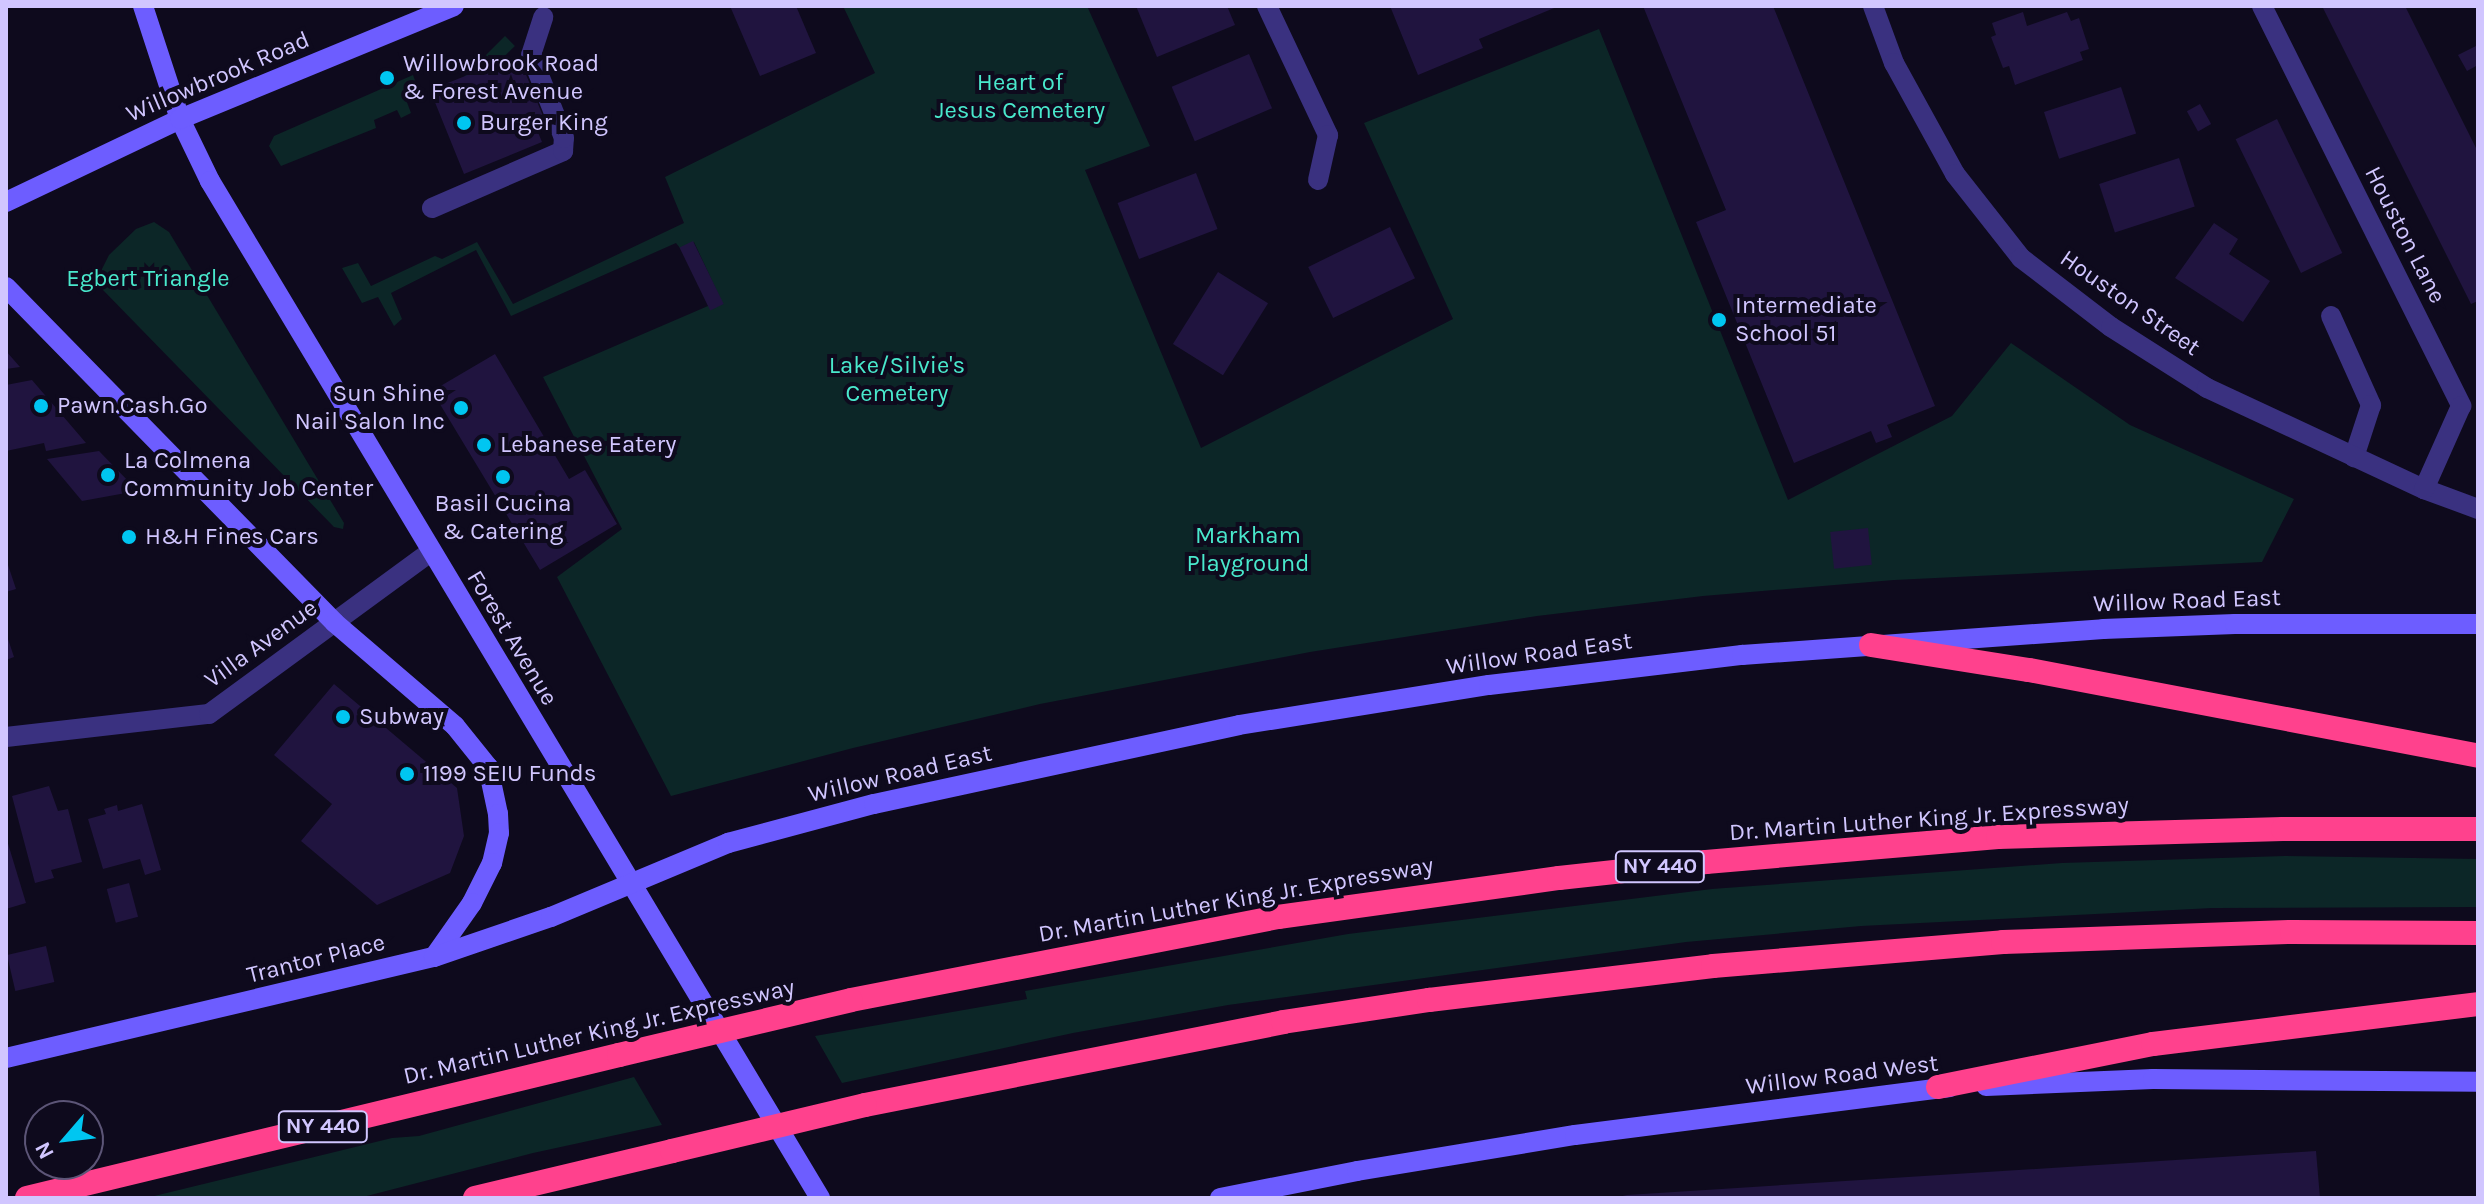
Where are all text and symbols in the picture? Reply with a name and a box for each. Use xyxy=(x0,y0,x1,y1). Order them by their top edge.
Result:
street label: Willowbrook Road xyxy=(122,25,314,129)
place label: Willowbrook Road & Forest Avenue xyxy=(403,50,599,106)
marker: Willowbrook Road & Forest Avenue xyxy=(378,69,396,87)
park label: Heart of Jesus Cemetery xyxy=(935,69,1105,125)
place label: Burger King xyxy=(480,109,608,137)
marker: Burger King xyxy=(455,114,473,132)
street label: Houston Lane xyxy=(2358,162,2452,308)
street label: Houston Street xyxy=(2054,244,2206,362)
park label: Egbert Triangle xyxy=(66,265,230,293)
place label: Intermediate School 51 xyxy=(1735,292,1877,348)
marker: Intermediate School 51 xyxy=(1710,311,1728,329)
park label: Lake/Silvie's Cemetery xyxy=(829,352,965,408)
place label: Sun Shine Nail Salon Inc xyxy=(294,380,445,436)
place label: Pawn.Cash.Go xyxy=(57,392,208,420)
marker: Pawn.Cash.Go xyxy=(32,397,50,415)
marker: Sun Shine Nail Salon Inc xyxy=(452,399,470,417)
place label: Lebanese Eatery xyxy=(500,431,676,459)
marker: Lebanese Eatery xyxy=(475,436,493,454)
place label: La Colmena Community Job Center xyxy=(124,447,373,503)
marker: La Colmena Community Job Center xyxy=(99,466,117,484)
marker: Basil Cucina & Catering xyxy=(494,468,512,486)
place label: Basil Cucina & Catering xyxy=(435,490,571,546)
park label: Markham Playground xyxy=(1187,522,1309,578)
place label: H&H Fines Cars xyxy=(145,523,319,551)
marker: H&H Fines Cars xyxy=(120,528,138,546)
street label: Forest Avenue xyxy=(460,565,564,711)
street label: Willow Road East xyxy=(2093,583,2281,619)
street label: Villa Avenue xyxy=(199,594,323,694)
street label: Willow Road East xyxy=(1444,627,1634,681)
place label: Subway xyxy=(359,703,444,731)
marker: Subway xyxy=(334,708,352,726)
street label: Willow Road East xyxy=(805,739,995,809)
place label: 1199 SEIU Funds xyxy=(423,760,596,788)
marker: 1199 SEIU Funds xyxy=(398,765,416,783)
street label: Dr. Martin Luther King Jr. Expressway xyxy=(1728,791,2130,847)
road number: NY 440 xyxy=(1614,849,1706,885)
street label: Dr. Martin Luther King Jr. Expressway xyxy=(1036,851,1436,949)
street label: Trantor Place xyxy=(244,928,388,990)
street label: Dr. Martin Luther King Jr. Expressway xyxy=(401,973,797,1091)
street label: Willow Road West xyxy=(1744,1049,1940,1101)
north arrow xyxy=(24,1100,104,1180)
road number: NY 440 xyxy=(277,1109,369,1145)
text: N xyxy=(29,1137,60,1163)

